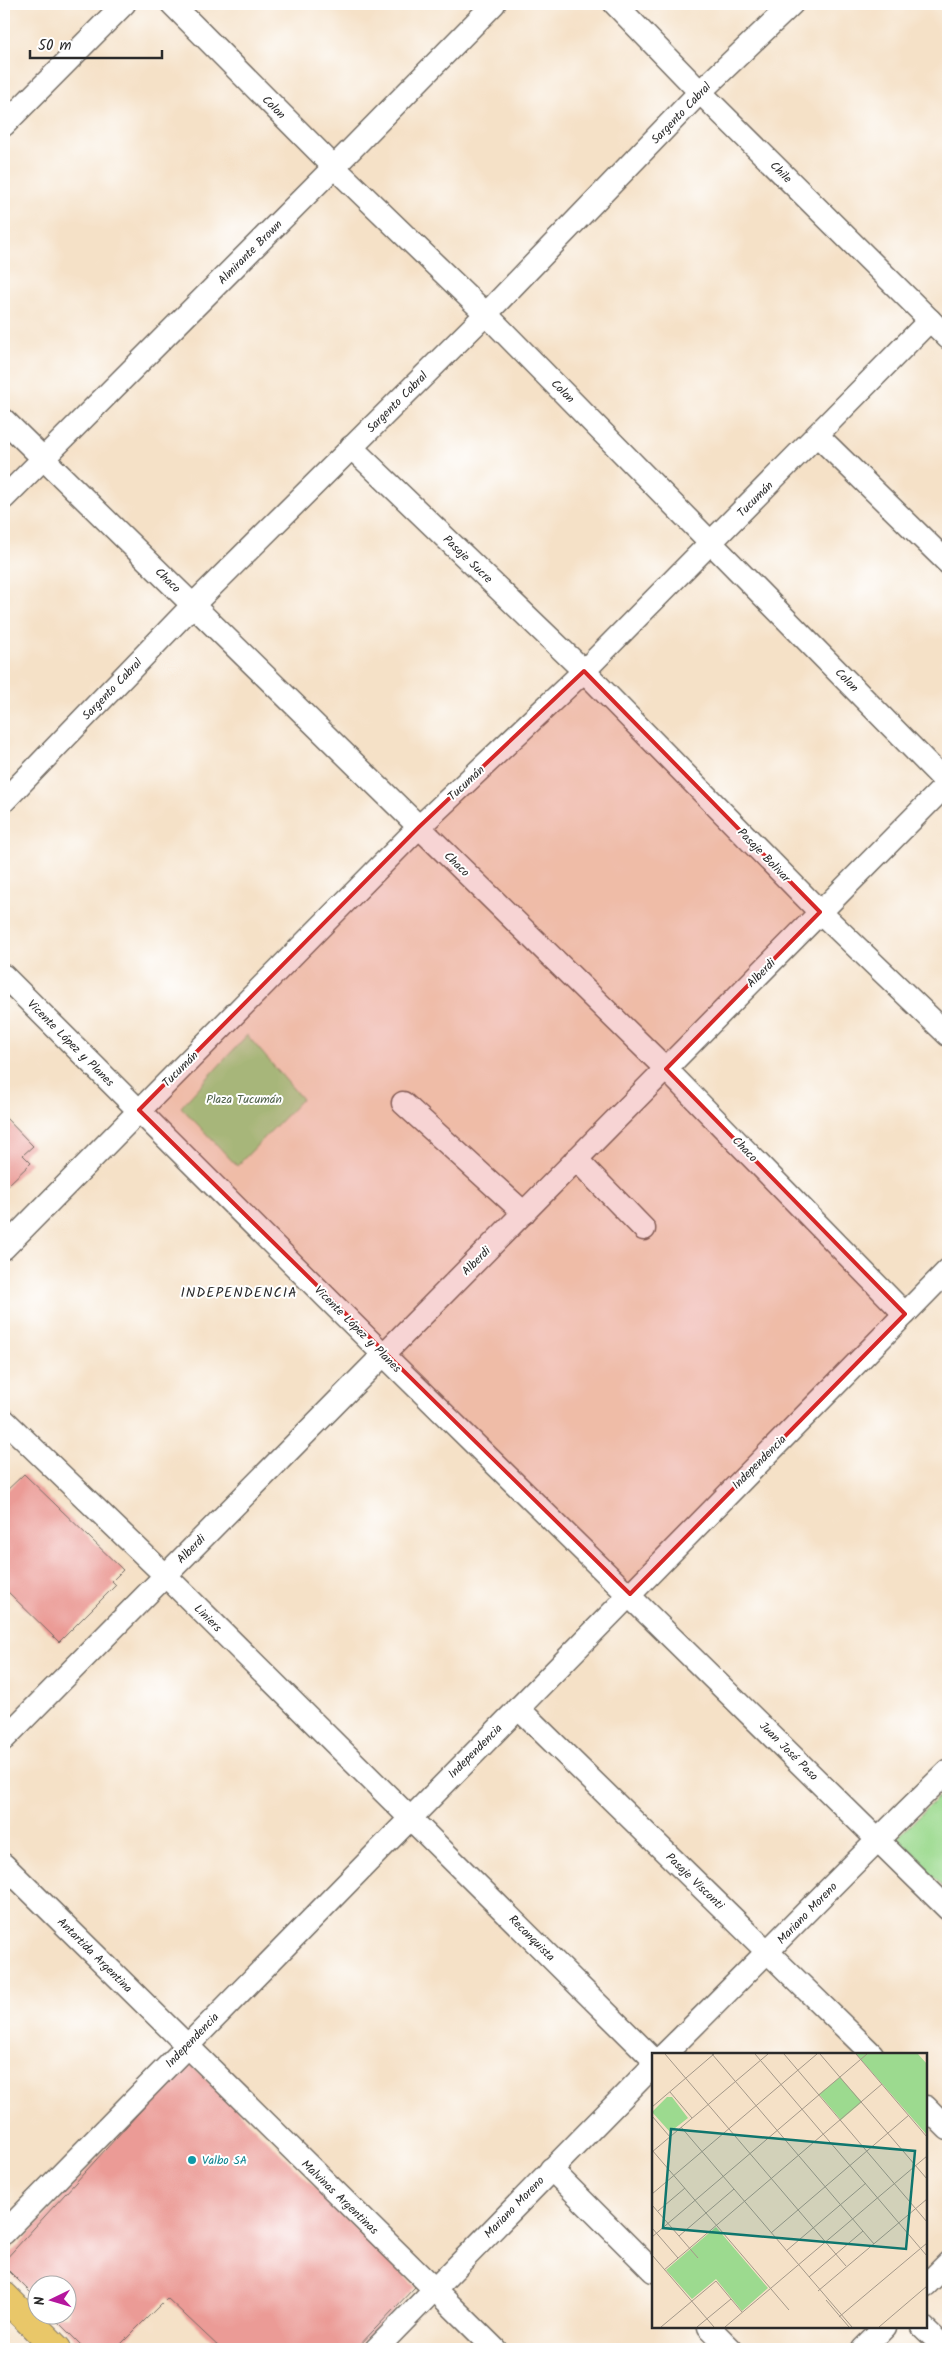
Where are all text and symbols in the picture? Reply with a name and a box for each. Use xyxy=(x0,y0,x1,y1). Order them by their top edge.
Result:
scale bar xyxy=(30,28,162,60)
text: 50 m xyxy=(38,34,72,58)
street label: Sargento Cabral xyxy=(647,78,716,149)
street label: Colon xyxy=(257,91,290,124)
street label: Chile xyxy=(765,157,797,188)
street label: Almirante Brown xyxy=(214,216,287,289)
street label: Sargento Cabral xyxy=(362,367,432,437)
street label: Colon xyxy=(546,375,579,408)
street label: Tucumán xyxy=(733,477,778,522)
street label: Pasaje Sucre xyxy=(438,531,497,588)
street label: Chaco xyxy=(150,563,185,598)
street label: Sargento Cabral xyxy=(78,654,147,725)
street label: Colon xyxy=(830,664,863,697)
street label: Tucumán xyxy=(443,761,489,806)
street label: Pasaje Bolivar xyxy=(733,824,795,888)
street label: Chaco xyxy=(439,847,474,882)
street label: Alberdi xyxy=(742,954,781,992)
street label: Vicente López y Planes xyxy=(23,995,119,1091)
street label: Tucumán xyxy=(158,1047,203,1092)
park label: Plaza Tucumán xyxy=(206,1090,282,1109)
street label: Chaco xyxy=(727,1132,762,1167)
street label: Alberdi xyxy=(457,1242,496,1280)
street label: Vicente López y Planes xyxy=(310,1281,406,1377)
district label: INDEPENDENCIA xyxy=(180,1282,298,1304)
street label: Independencia xyxy=(728,1430,791,1494)
street label: Alberdi xyxy=(172,1530,211,1568)
street label: Liniers xyxy=(189,1600,226,1637)
street label: Juan José Paso xyxy=(755,1717,823,1785)
street label: Independencia xyxy=(444,1719,507,1783)
street label: Pasaje Visconti xyxy=(661,1848,729,1915)
street label: Mariano Moreno xyxy=(773,1878,842,1949)
street label: Reconquista xyxy=(504,1911,560,1966)
street label: Antartida Argentina xyxy=(53,1913,137,1998)
street label: Independencia xyxy=(161,2008,224,2072)
inset map xyxy=(652,2053,927,2328)
place label: Valbo SA xyxy=(202,2151,247,2170)
marker: Valbo SA xyxy=(186,2154,198,2166)
street label: Malvinas Argentinas xyxy=(297,2155,383,2239)
street label: Mariano Moreno xyxy=(480,2172,549,2243)
north arrow xyxy=(28,2276,78,2326)
text: N xyxy=(29,2296,51,2306)

